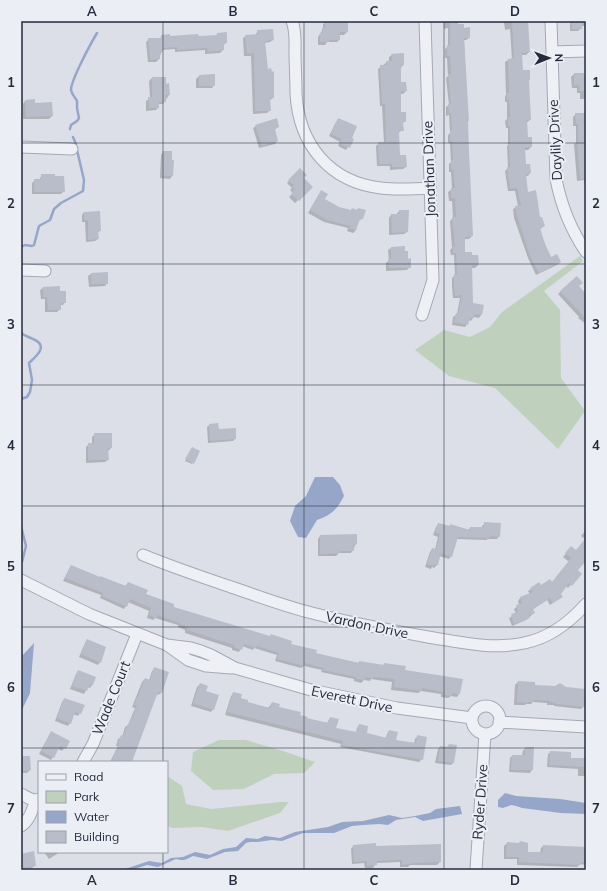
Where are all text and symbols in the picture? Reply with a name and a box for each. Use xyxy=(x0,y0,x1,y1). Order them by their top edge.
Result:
text: A xyxy=(87,3,97,19)
text: B xyxy=(229,3,238,19)
text: C xyxy=(370,3,379,19)
text: D xyxy=(510,3,520,19)
north arrow xyxy=(529,38,569,78)
text: N xyxy=(552,54,566,62)
text: 1 xyxy=(7,74,15,90)
text: 1 xyxy=(592,74,600,90)
street label: Daylily Drive xyxy=(544,99,566,181)
street label: Jonathan Drive xyxy=(418,121,440,217)
text: 2 xyxy=(7,195,15,211)
text: 2 xyxy=(592,195,600,211)
text: 3 xyxy=(7,316,15,332)
text: 3 xyxy=(592,316,600,332)
text: 4 xyxy=(7,437,15,453)
text: 4 xyxy=(592,437,600,453)
text: 5 xyxy=(7,558,15,574)
text: 5 xyxy=(592,558,600,574)
street label: Vardon Drive xyxy=(324,607,410,643)
street label: Wade Court xyxy=(88,658,134,738)
text: 6 xyxy=(7,679,15,695)
text: 6 xyxy=(592,679,600,695)
street label: Everett Drive xyxy=(310,682,394,716)
legend xyxy=(38,761,168,853)
street label: Ryder Drive xyxy=(468,764,492,840)
text: Road xyxy=(74,769,103,784)
text: Park xyxy=(74,789,100,804)
text: 7 xyxy=(7,800,15,816)
text: 7 xyxy=(592,800,600,816)
text: Water xyxy=(74,809,110,824)
text: Building xyxy=(74,829,119,844)
text: A xyxy=(87,872,97,888)
text: B xyxy=(229,872,238,888)
text: C xyxy=(370,872,379,888)
text: D xyxy=(510,872,520,888)

